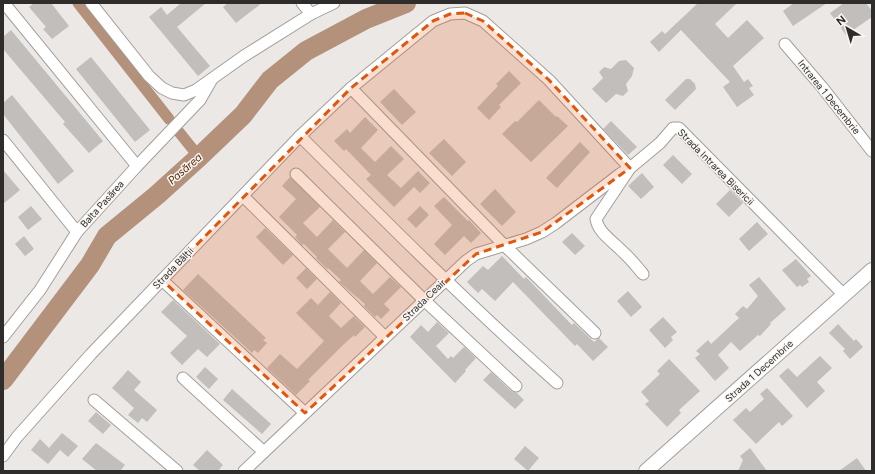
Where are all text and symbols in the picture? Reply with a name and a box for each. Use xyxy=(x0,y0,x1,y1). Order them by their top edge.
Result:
north arrow xyxy=(827,8,867,48)
text: N xyxy=(834,13,849,28)
street label: Intrarea 1 Decembrie xyxy=(795,57,863,137)
street label: Strada Intrarea Bisericii xyxy=(675,126,757,208)
water label: Pasărea xyxy=(165,150,205,187)
street label: Balta Pasărea xyxy=(77,178,127,230)
street label: Strada Bălții xyxy=(150,244,196,292)
street label: Strada Ceair xyxy=(400,276,449,324)
street label: Strada 1 Decembrie xyxy=(722,337,796,405)

